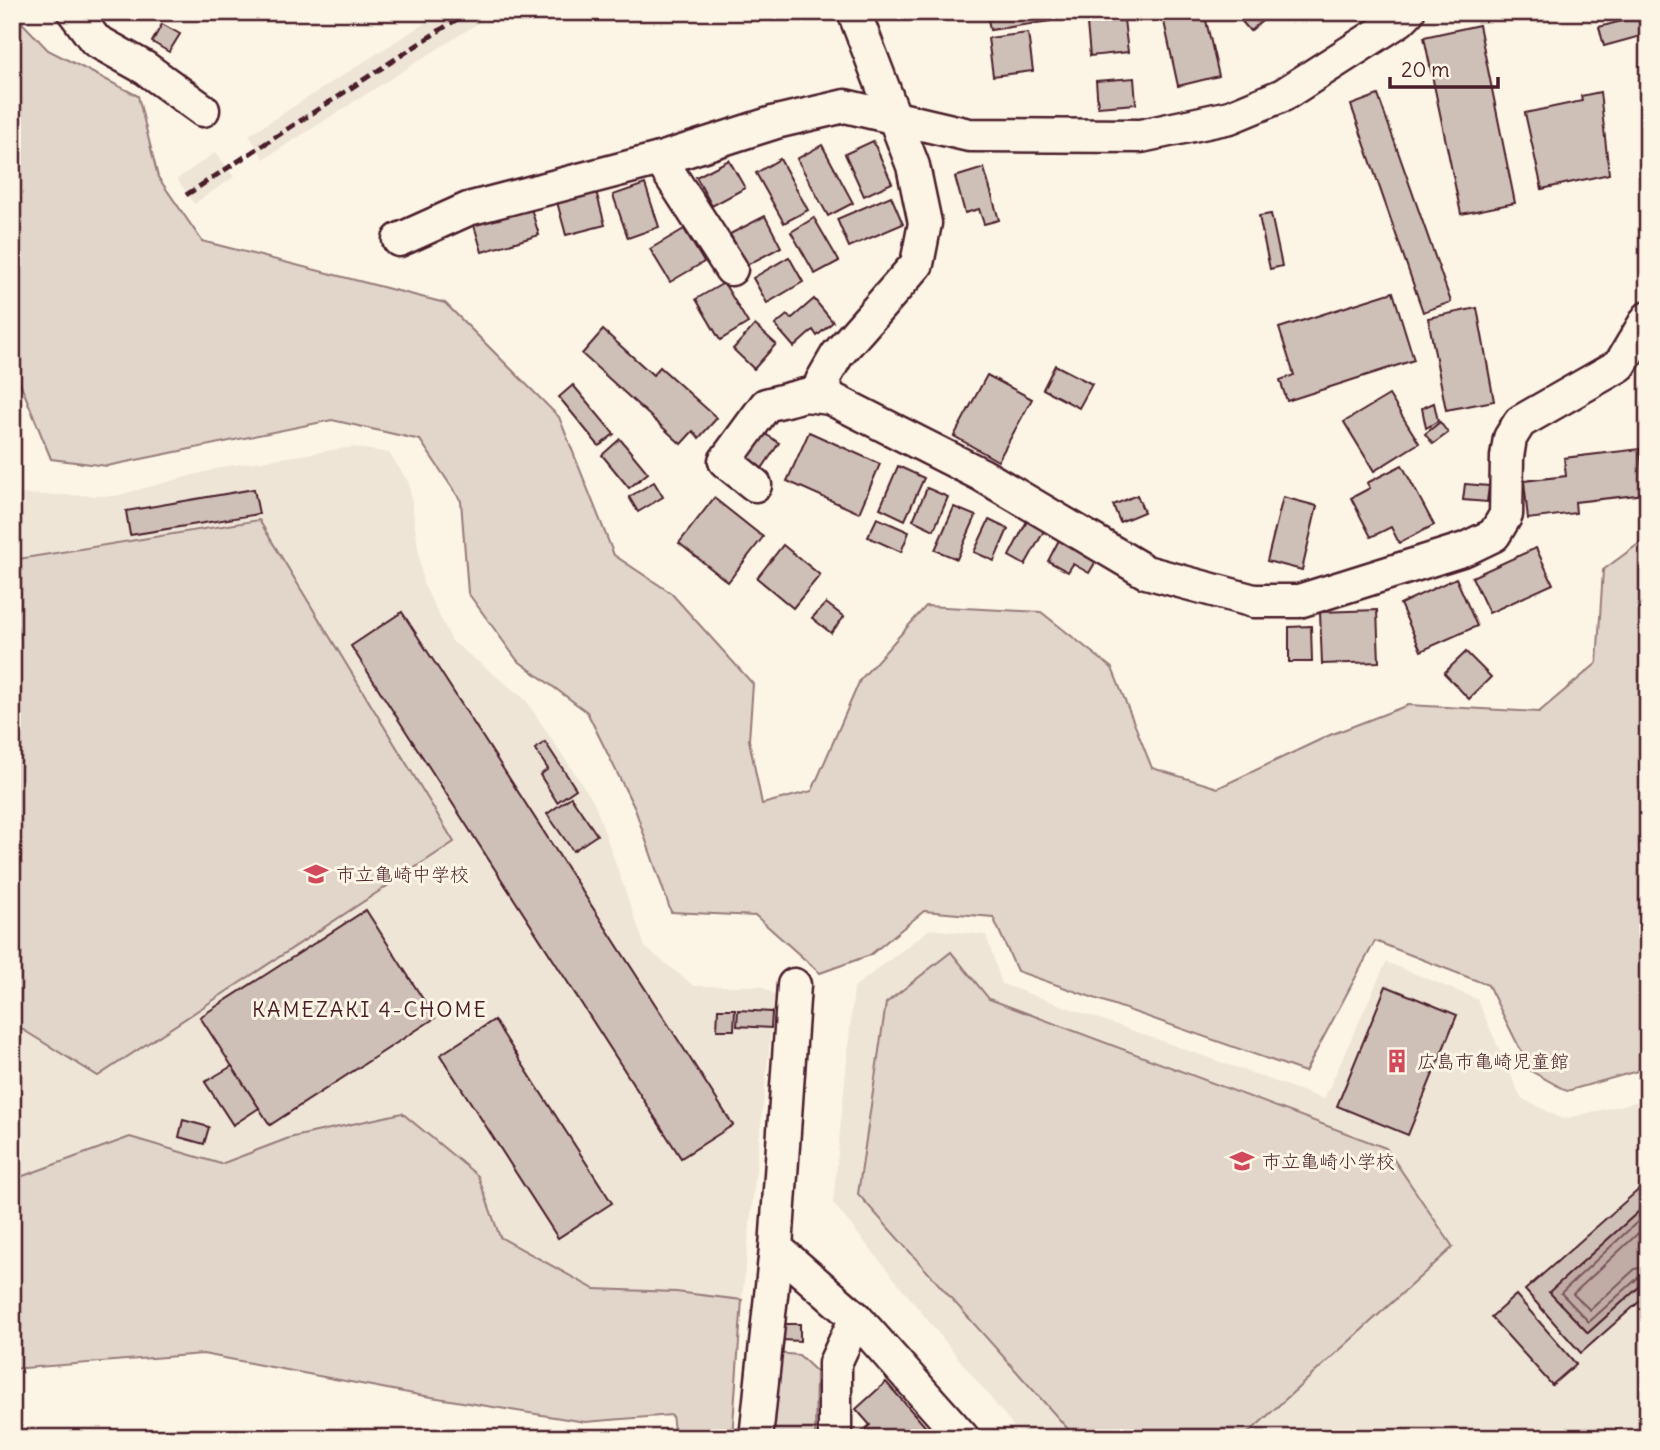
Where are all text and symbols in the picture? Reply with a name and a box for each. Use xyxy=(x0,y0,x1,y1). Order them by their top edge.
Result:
scale bar xyxy=(1390,46,1499,90)
text: 20 m xyxy=(1401,56,1450,83)
school or university icon: 市立亀崎中学校 xyxy=(302,860,330,888)
place label: 市立亀崎中学校 xyxy=(336,862,469,886)
district label: KAMEZAKI 4-CHOME xyxy=(252,996,488,1023)
building icon: 広島市亀崎児童館 xyxy=(1383,1047,1411,1075)
place label: 広島市亀崎児童館 xyxy=(1417,1049,1569,1073)
school or university icon: 市立亀崎小学校 xyxy=(1228,1147,1256,1175)
place label: 市立亀崎小学校 xyxy=(1262,1149,1395,1173)

